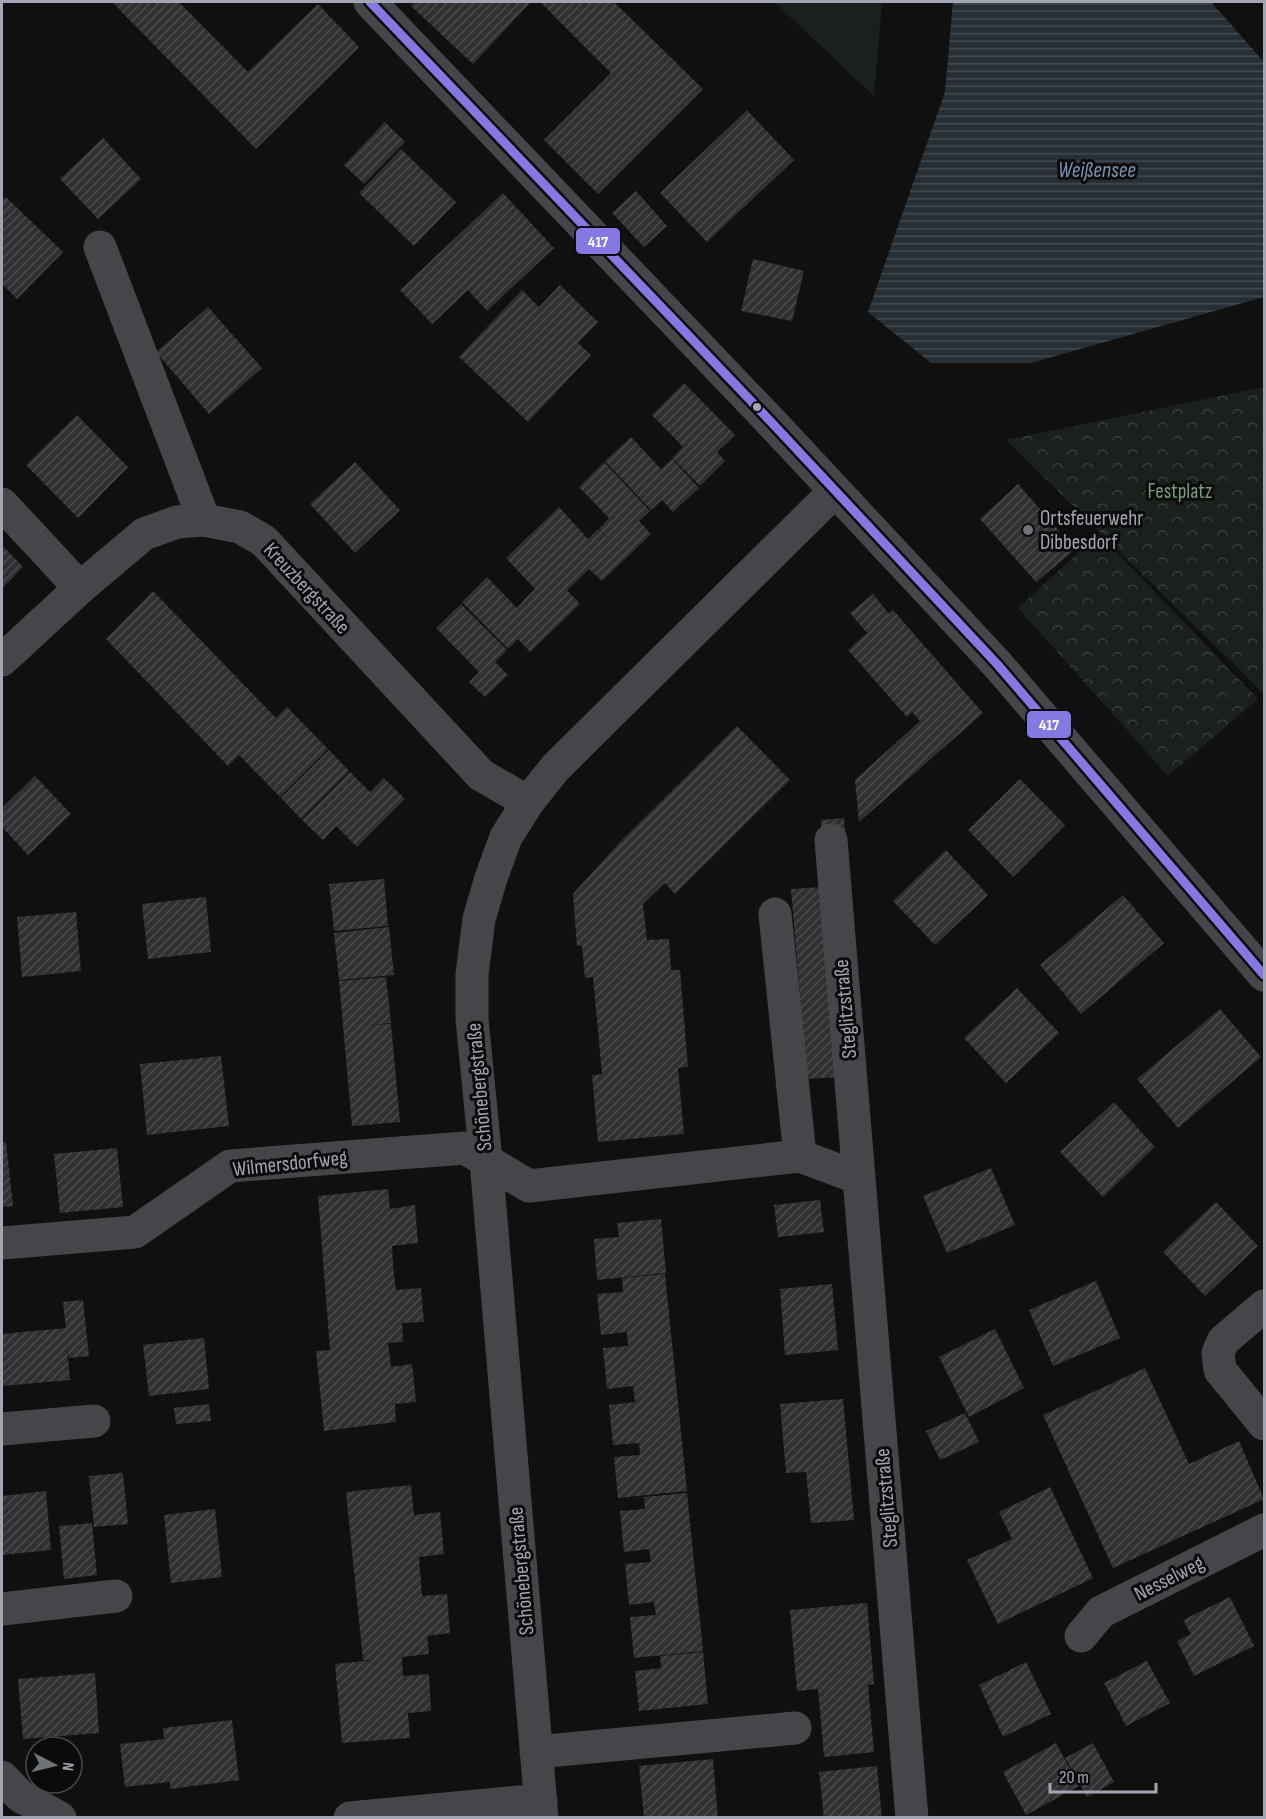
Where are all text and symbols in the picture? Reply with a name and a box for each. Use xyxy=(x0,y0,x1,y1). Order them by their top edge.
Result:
water label: Weißensee xyxy=(1058,157,1136,184)
line badge: 417 xyxy=(575,227,621,255)
text: 417 xyxy=(588,233,608,252)
unlabelled marker xyxy=(751,401,763,413)
park label: Festplatz xyxy=(1148,479,1213,504)
place label: Ortsfeuerwehr Dibbesdorf xyxy=(1040,506,1143,555)
marker: Ortsfeuerwehr Dibbesdorf xyxy=(1021,523,1035,537)
street label: Kreuzbergstraße xyxy=(258,537,355,639)
line badge: 417 xyxy=(1026,710,1072,739)
text: 417 xyxy=(1039,716,1059,735)
street label: Steglitzstraße xyxy=(829,958,862,1060)
street label: Schönebergstraße xyxy=(461,1022,498,1152)
street label: Wilmersdorfweg xyxy=(232,1145,349,1182)
street label: Steglitzstraße xyxy=(870,1447,903,1549)
street label: Schönebergstraße xyxy=(503,1506,540,1636)
street label: Nesselweg xyxy=(1130,1550,1208,1607)
north arrow xyxy=(24,1735,84,1795)
scale bar xyxy=(1050,1756,1156,1794)
text: N xyxy=(57,1761,77,1772)
text: 20 m xyxy=(1059,1767,1089,1788)

